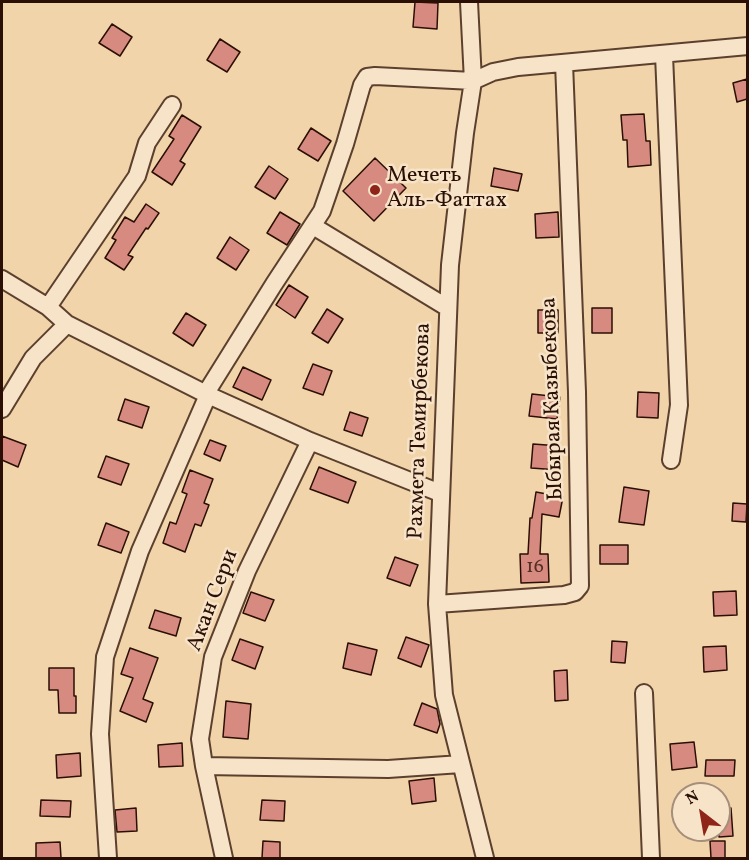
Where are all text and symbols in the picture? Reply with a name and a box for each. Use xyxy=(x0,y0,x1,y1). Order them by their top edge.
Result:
place label: Мечеть Аль-Фаттах xyxy=(387,164,507,216)
marker: Мечеть Аль-Фаттах xyxy=(368,183,382,197)
street label: Ыбырая Казыбекова xyxy=(537,297,571,501)
street label: Рахмета Темирбекова xyxy=(404,322,438,540)
street label: Акан Сери xyxy=(183,546,245,656)
house number: 16 xyxy=(526,556,544,580)
north arrow xyxy=(671,782,731,842)
text: N xyxy=(682,786,703,811)

